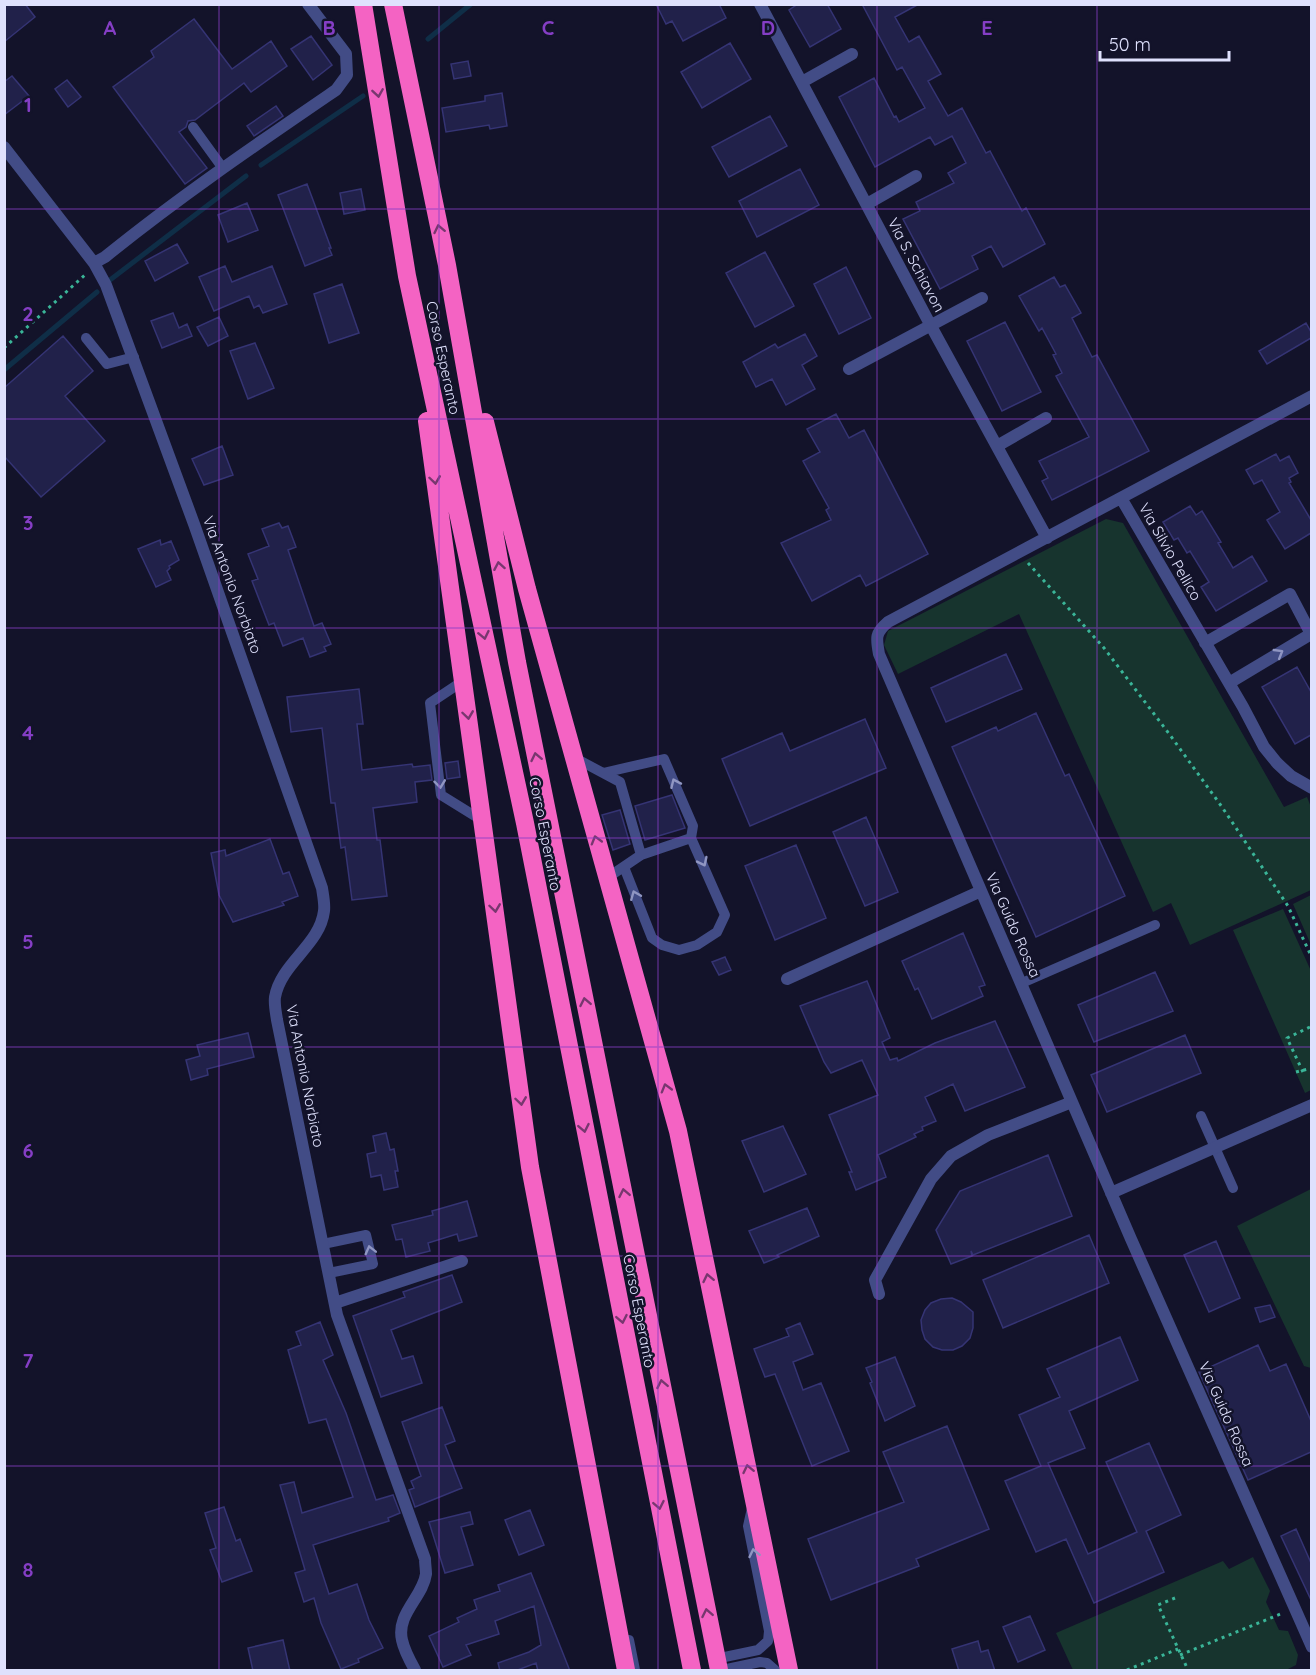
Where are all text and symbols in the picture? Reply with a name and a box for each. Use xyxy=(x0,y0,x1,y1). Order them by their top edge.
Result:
text: A xyxy=(104,15,117,40)
text: B xyxy=(322,15,336,40)
text: C xyxy=(542,15,555,40)
text: D xyxy=(761,15,775,40)
text: E xyxy=(981,15,993,40)
scale bar xyxy=(1100,24,1229,62)
text: 50 m xyxy=(1109,33,1151,56)
one-way arrow xyxy=(372,88,384,98)
text: 1 xyxy=(24,92,32,117)
street label: Via S. Schiavon xyxy=(884,214,949,315)
one-way arrow xyxy=(433,224,446,234)
street label: Corso Esperanto xyxy=(422,299,465,416)
text: 2 xyxy=(22,301,34,326)
one-way arrow xyxy=(429,475,441,484)
street label: Via Silvio Pellico xyxy=(1135,500,1206,604)
text: 3 xyxy=(23,510,33,535)
street label: Via Antonio Norbiato xyxy=(199,513,266,656)
one-way arrow xyxy=(494,561,506,570)
one-way arrow xyxy=(477,629,490,639)
one-way arrow xyxy=(1273,649,1283,661)
one-way arrow xyxy=(461,710,473,719)
text: 4 xyxy=(22,720,34,745)
one-way arrow xyxy=(530,752,543,762)
street label: Corso Esperanto xyxy=(525,775,566,892)
one-way arrow xyxy=(670,779,682,790)
one-way arrow xyxy=(433,780,445,789)
one-way arrow xyxy=(591,835,603,845)
one-way arrow xyxy=(695,855,707,866)
street label: Via Guido Rossa xyxy=(982,869,1045,980)
one-way arrow xyxy=(630,891,642,902)
one-way arrow xyxy=(488,903,500,912)
text: 5 xyxy=(22,929,34,954)
one-way arrow xyxy=(579,997,592,1007)
street label: Via Antonio Norbiato xyxy=(282,1003,329,1149)
one-way arrow xyxy=(660,1083,673,1093)
one-way arrow xyxy=(515,1096,527,1106)
one-way arrow xyxy=(577,1123,590,1133)
text: 6 xyxy=(22,1138,34,1163)
one-way arrow xyxy=(618,1188,631,1198)
one-way arrow xyxy=(364,1246,377,1256)
street label: Corso Esperanto xyxy=(619,1252,660,1369)
one-way arrow xyxy=(703,1274,716,1284)
one-way arrow xyxy=(615,1314,628,1324)
text: 7 xyxy=(23,1348,34,1373)
street label: Via Guido Rossa xyxy=(1195,1358,1258,1469)
one-way arrow xyxy=(656,1380,669,1390)
one-way arrow xyxy=(742,1464,755,1474)
one-way arrow xyxy=(652,1500,665,1510)
one-way arrow xyxy=(748,1548,761,1558)
text: 8 xyxy=(23,1557,34,1582)
one-way arrow xyxy=(701,1608,714,1618)

